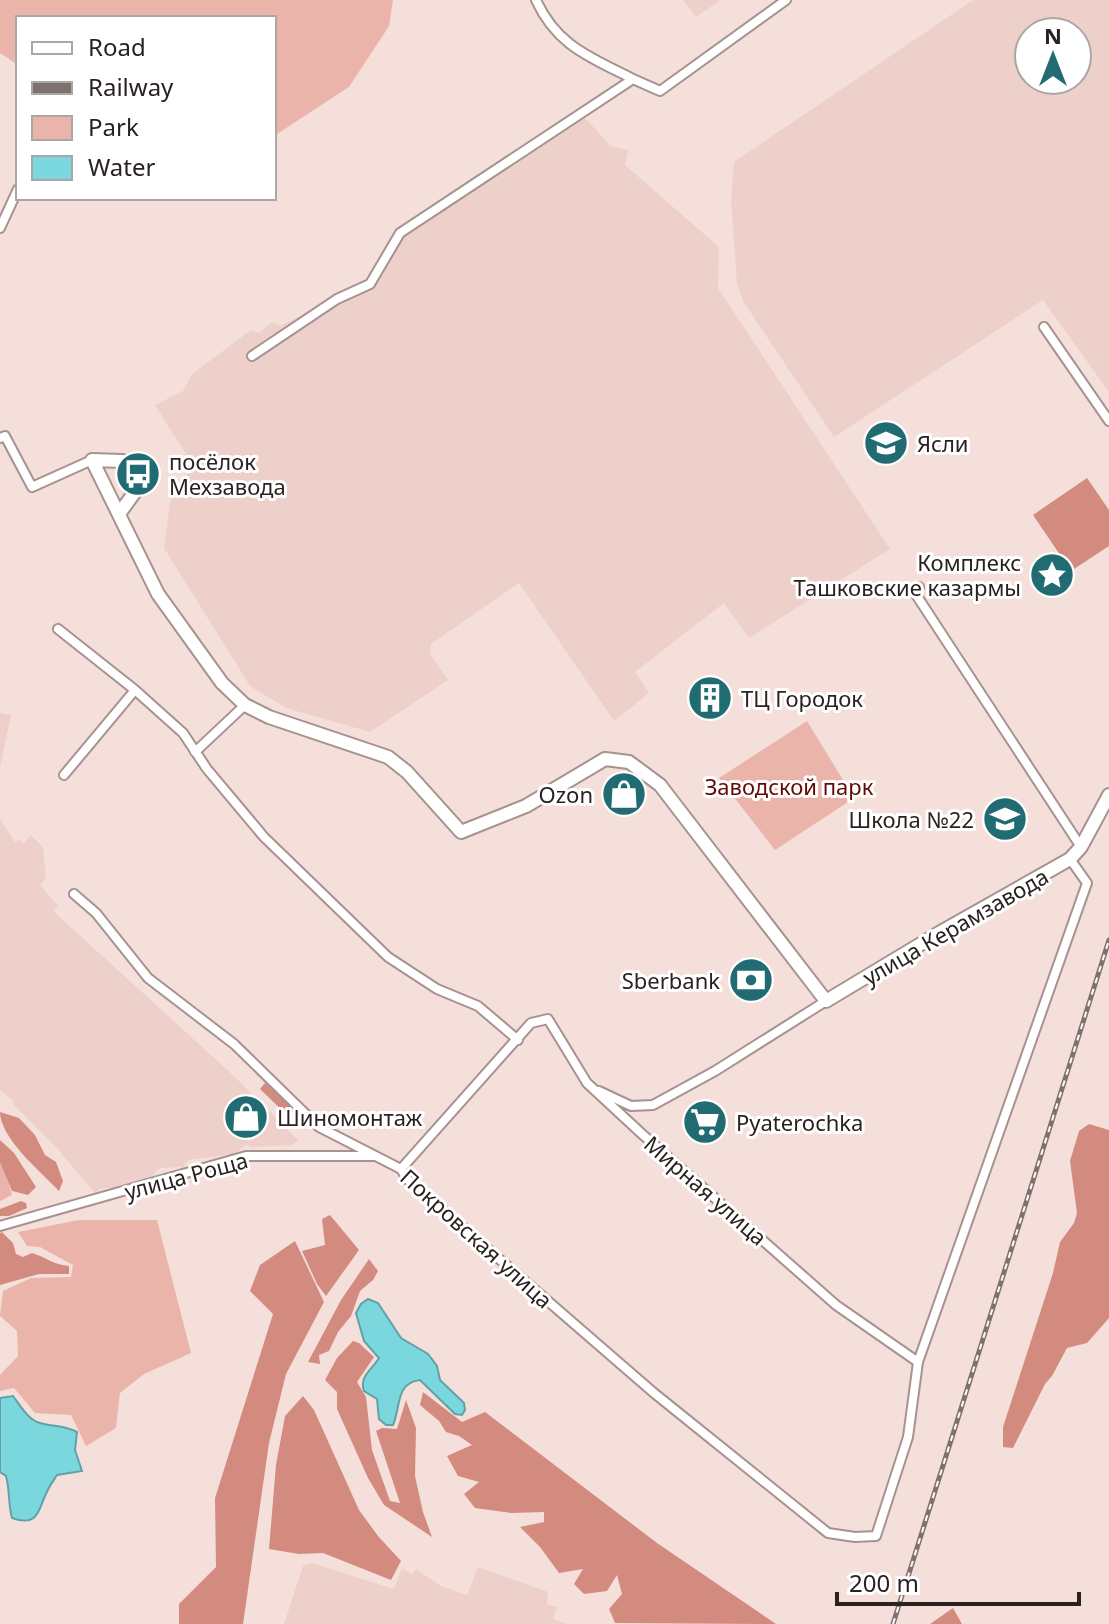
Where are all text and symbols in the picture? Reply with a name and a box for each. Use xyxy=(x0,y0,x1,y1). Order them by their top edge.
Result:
legend xyxy=(16,16,276,200)
north arrow xyxy=(1013,16,1093,96)
text: N xyxy=(1044,20,1062,50)
text: Road xyxy=(88,30,146,63)
text: Railway xyxy=(88,70,174,103)
text: Park xyxy=(88,110,139,143)
text: Water xyxy=(88,150,156,183)
school or university icon: Ясли xyxy=(862,419,910,467)
place label: Ясли xyxy=(917,428,968,458)
place label: посёлок Мехзавода xyxy=(169,446,286,501)
bus stop icon: посёлок Мехзавода xyxy=(114,450,162,498)
place label: Комплекс Ташковские казармы xyxy=(794,547,1021,602)
place icon: Комплекс Ташковские казармы xyxy=(1028,551,1076,599)
building icon: ТЦ Городок xyxy=(686,674,734,722)
place label: ТЦ Городок xyxy=(741,683,863,713)
shop icon: Ozon xyxy=(600,770,648,818)
park label: Заводской парк xyxy=(705,771,874,801)
place label: Ozon xyxy=(539,779,593,809)
school or university icon: Школа №22 xyxy=(981,795,1029,843)
place label: Школа №22 xyxy=(848,804,974,834)
street label: улица Керамзавода xyxy=(857,861,1053,991)
bank icon: Sberbank xyxy=(727,956,775,1004)
place label: Sberbank xyxy=(622,965,720,995)
shop icon: Шиномонтаж xyxy=(222,1093,270,1141)
supermarket icon: Pyaterochka xyxy=(681,1098,729,1146)
place label: Шиномонтаж xyxy=(277,1102,423,1132)
place label: Pyaterochka xyxy=(736,1107,863,1137)
street label: Мирная улица xyxy=(638,1128,774,1252)
street label: улица Роща xyxy=(121,1144,251,1206)
street label: Покровская улица xyxy=(395,1162,559,1314)
scale bar xyxy=(837,1556,1079,1606)
text: 200 m xyxy=(849,1566,919,1599)

